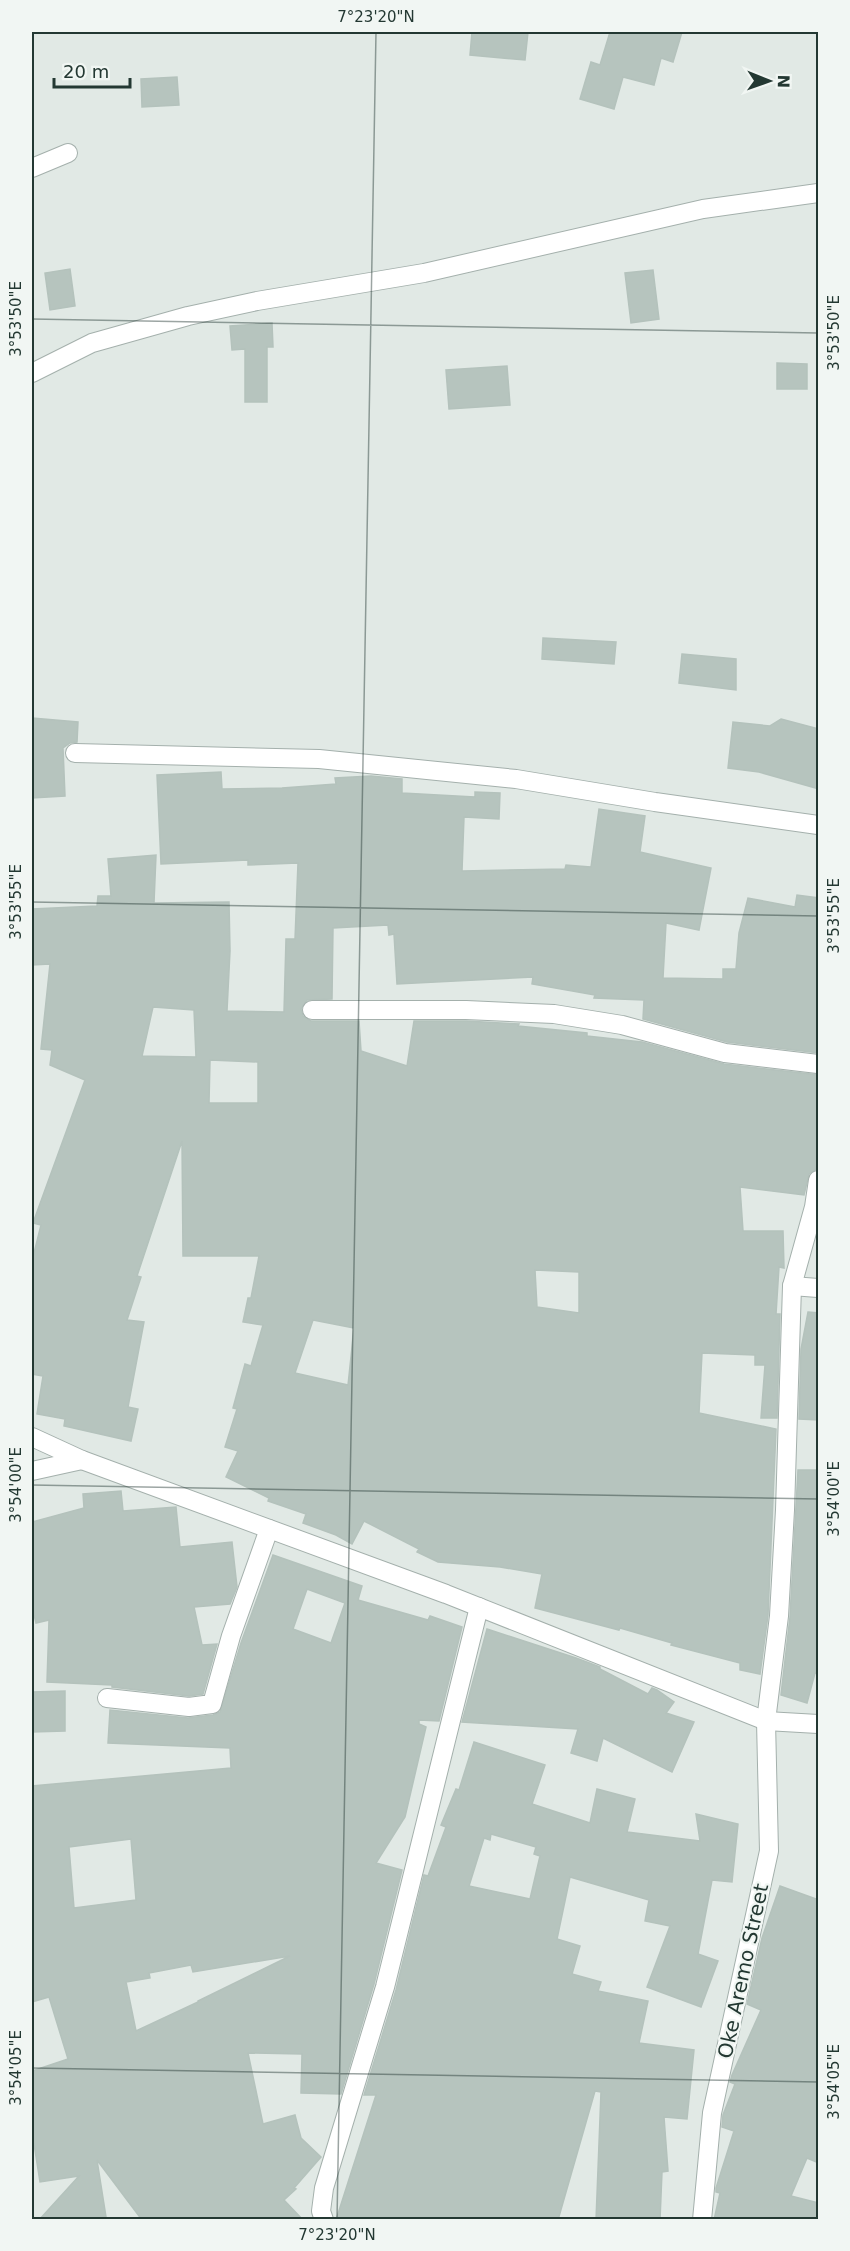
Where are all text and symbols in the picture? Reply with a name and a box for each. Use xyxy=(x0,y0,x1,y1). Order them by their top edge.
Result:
text: 7°23'20"N xyxy=(337,8,415,26)
scale bar xyxy=(54,51,130,89)
north arrow xyxy=(739,51,799,111)
text: 20 m xyxy=(63,61,109,82)
text: N xyxy=(774,74,793,88)
text: 3°53'50"E xyxy=(7,281,25,357)
text: 3°53'50"E xyxy=(825,295,843,371)
text: 3°53'55"E xyxy=(7,864,25,940)
text: 3°53'55"E xyxy=(825,878,843,954)
text: 3°54'00"E xyxy=(7,1447,25,1523)
text: 3°54'00"E xyxy=(825,1461,843,1537)
street label: Oke Aremo Street xyxy=(713,1881,773,2060)
text: 3°54'05"E xyxy=(7,2030,25,2106)
text: 3°54'05"E xyxy=(825,2044,843,2120)
text: 7°23'20"N xyxy=(298,2226,376,2244)

